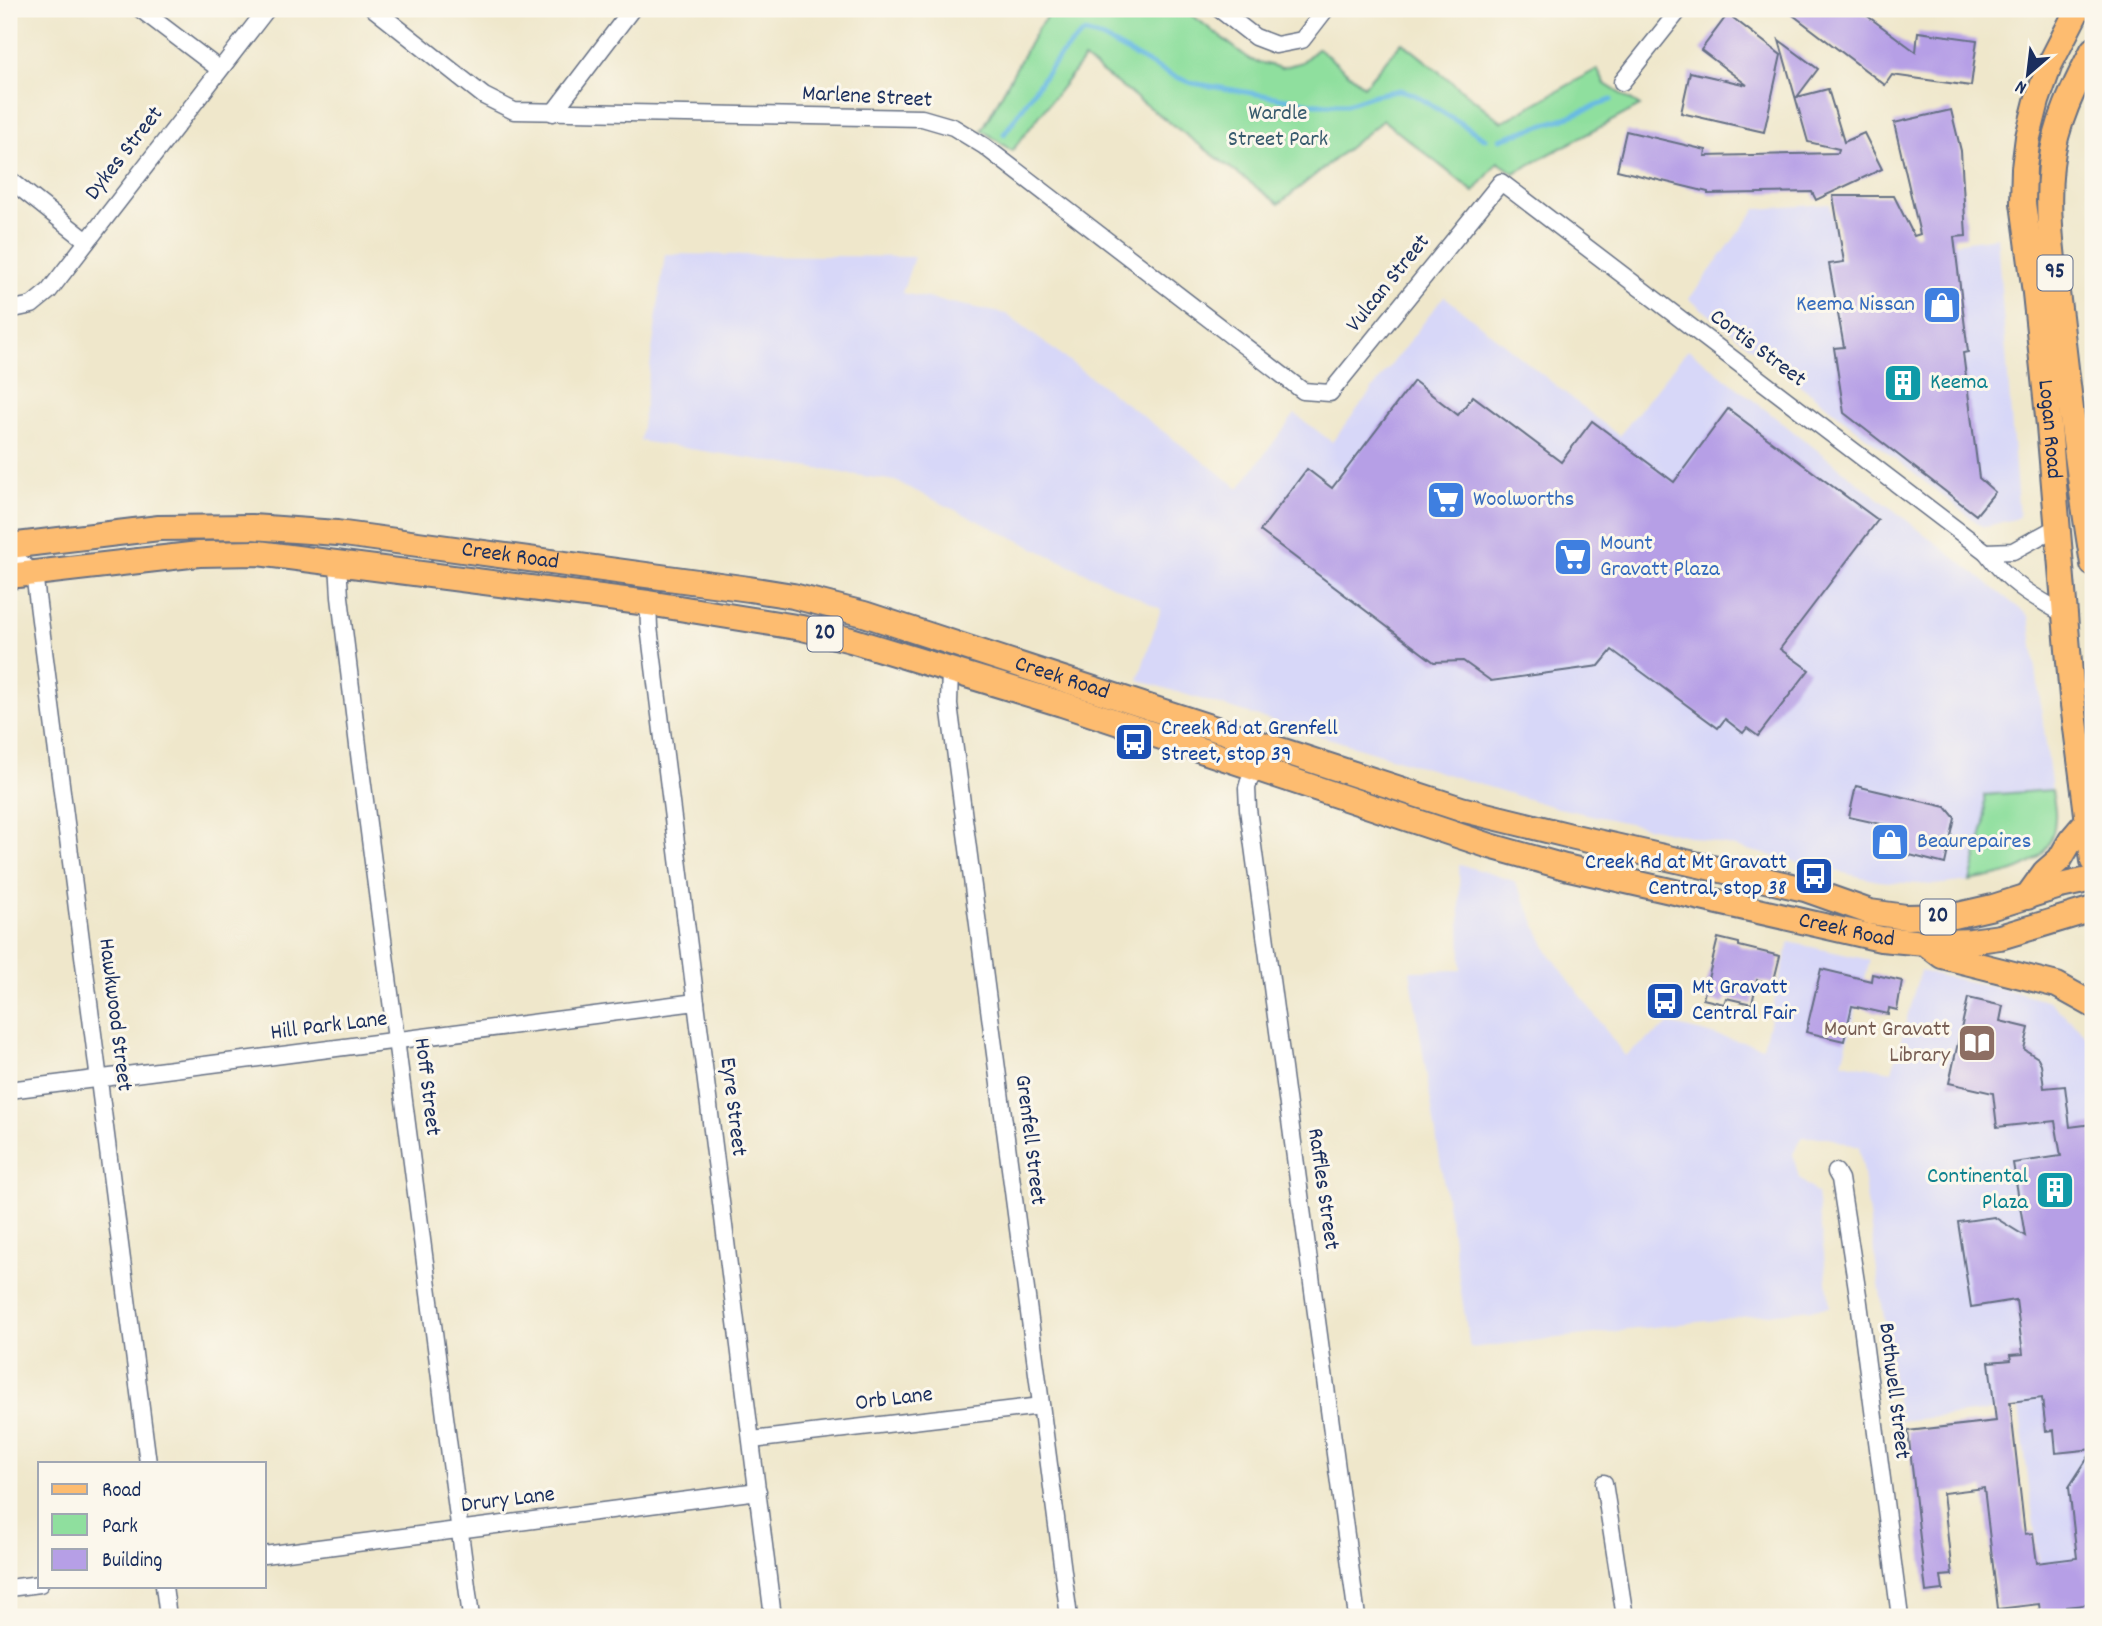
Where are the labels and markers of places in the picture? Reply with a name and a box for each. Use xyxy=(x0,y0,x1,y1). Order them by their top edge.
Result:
shop icon: Keema Nissan xyxy=(1921,284,1963,326)
place label: Keema Nissan xyxy=(1796,289,1915,322)
building icon: Keema xyxy=(1882,362,1924,404)
place label: Keema xyxy=(1930,367,1989,400)
supermarket icon: Woolworths xyxy=(1425,479,1467,521)
place label: Woolworths xyxy=(1473,484,1574,517)
place label: Mount Gravatt Plaza xyxy=(1600,528,1721,587)
supermarket icon: Mount Gravatt Plaza xyxy=(1552,536,1594,578)
place label: Creek Rd at Grenfell Street, stop 39 xyxy=(1161,713,1338,772)
bus stop icon: Creek Rd at Grenfell Street, stop 39 xyxy=(1113,721,1155,763)
shop icon: Beaurepaires xyxy=(1869,821,1911,863)
place label: Beaurepaires xyxy=(1917,826,2031,859)
place label: Creek Rd at Mt Gravatt Central, stop 38 xyxy=(1585,847,1787,906)
bus stop icon: Creek Rd at Mt Gravatt Central, stop 38 xyxy=(1793,855,1835,897)
place label: Mt Gravatt Central Fair xyxy=(1692,972,1797,1031)
bus stop icon: Mt Gravatt Central Fair xyxy=(1644,980,1686,1022)
place label: Mount Gravatt Library xyxy=(1824,1014,1951,1073)
library icon: Mount Gravatt Library xyxy=(1956,1022,1998,1064)
place label: Continental Plaza xyxy=(1927,1161,2029,1220)
building icon: Continental Plaza xyxy=(2034,1169,2076,1211)

